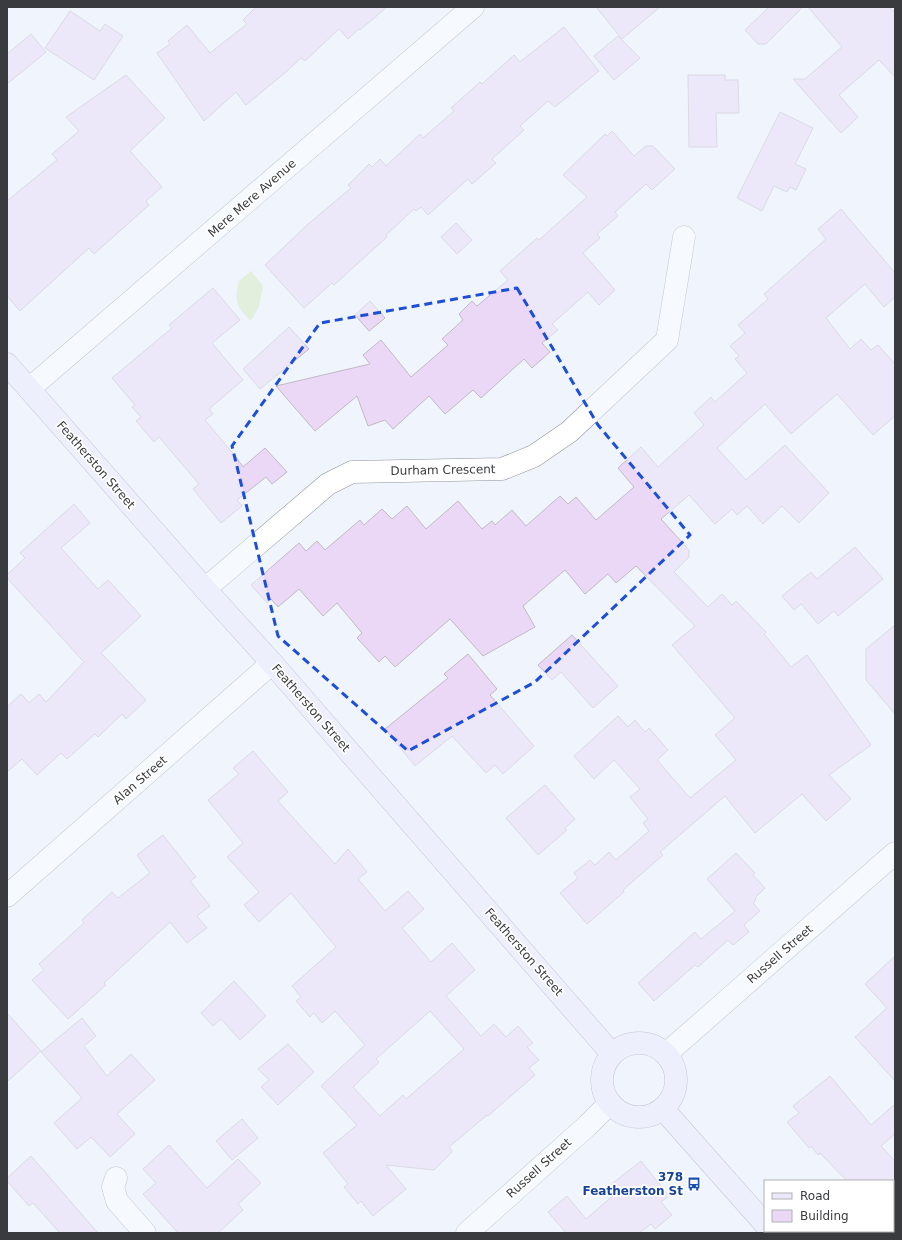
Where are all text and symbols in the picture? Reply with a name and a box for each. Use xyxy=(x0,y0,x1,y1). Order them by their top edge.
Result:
street label: Mere Mere Avenue xyxy=(205,156,299,240)
street label: Featherston Street xyxy=(54,418,138,512)
street label: Durham Crescent xyxy=(390,462,496,478)
street label: Featherston Street xyxy=(269,661,353,755)
street label: Alan Street xyxy=(110,753,170,807)
street label: Featherston Street xyxy=(482,905,566,999)
street label: Russell Street xyxy=(744,922,816,986)
street label: Russell Street xyxy=(504,1135,574,1201)
place label: 378 Featherston St xyxy=(582,1170,683,1198)
bus stop icon: 378 Featherston St xyxy=(686,1176,702,1192)
legend xyxy=(764,1180,894,1232)
text: Road xyxy=(800,1189,830,1203)
text: Building xyxy=(800,1209,849,1223)

